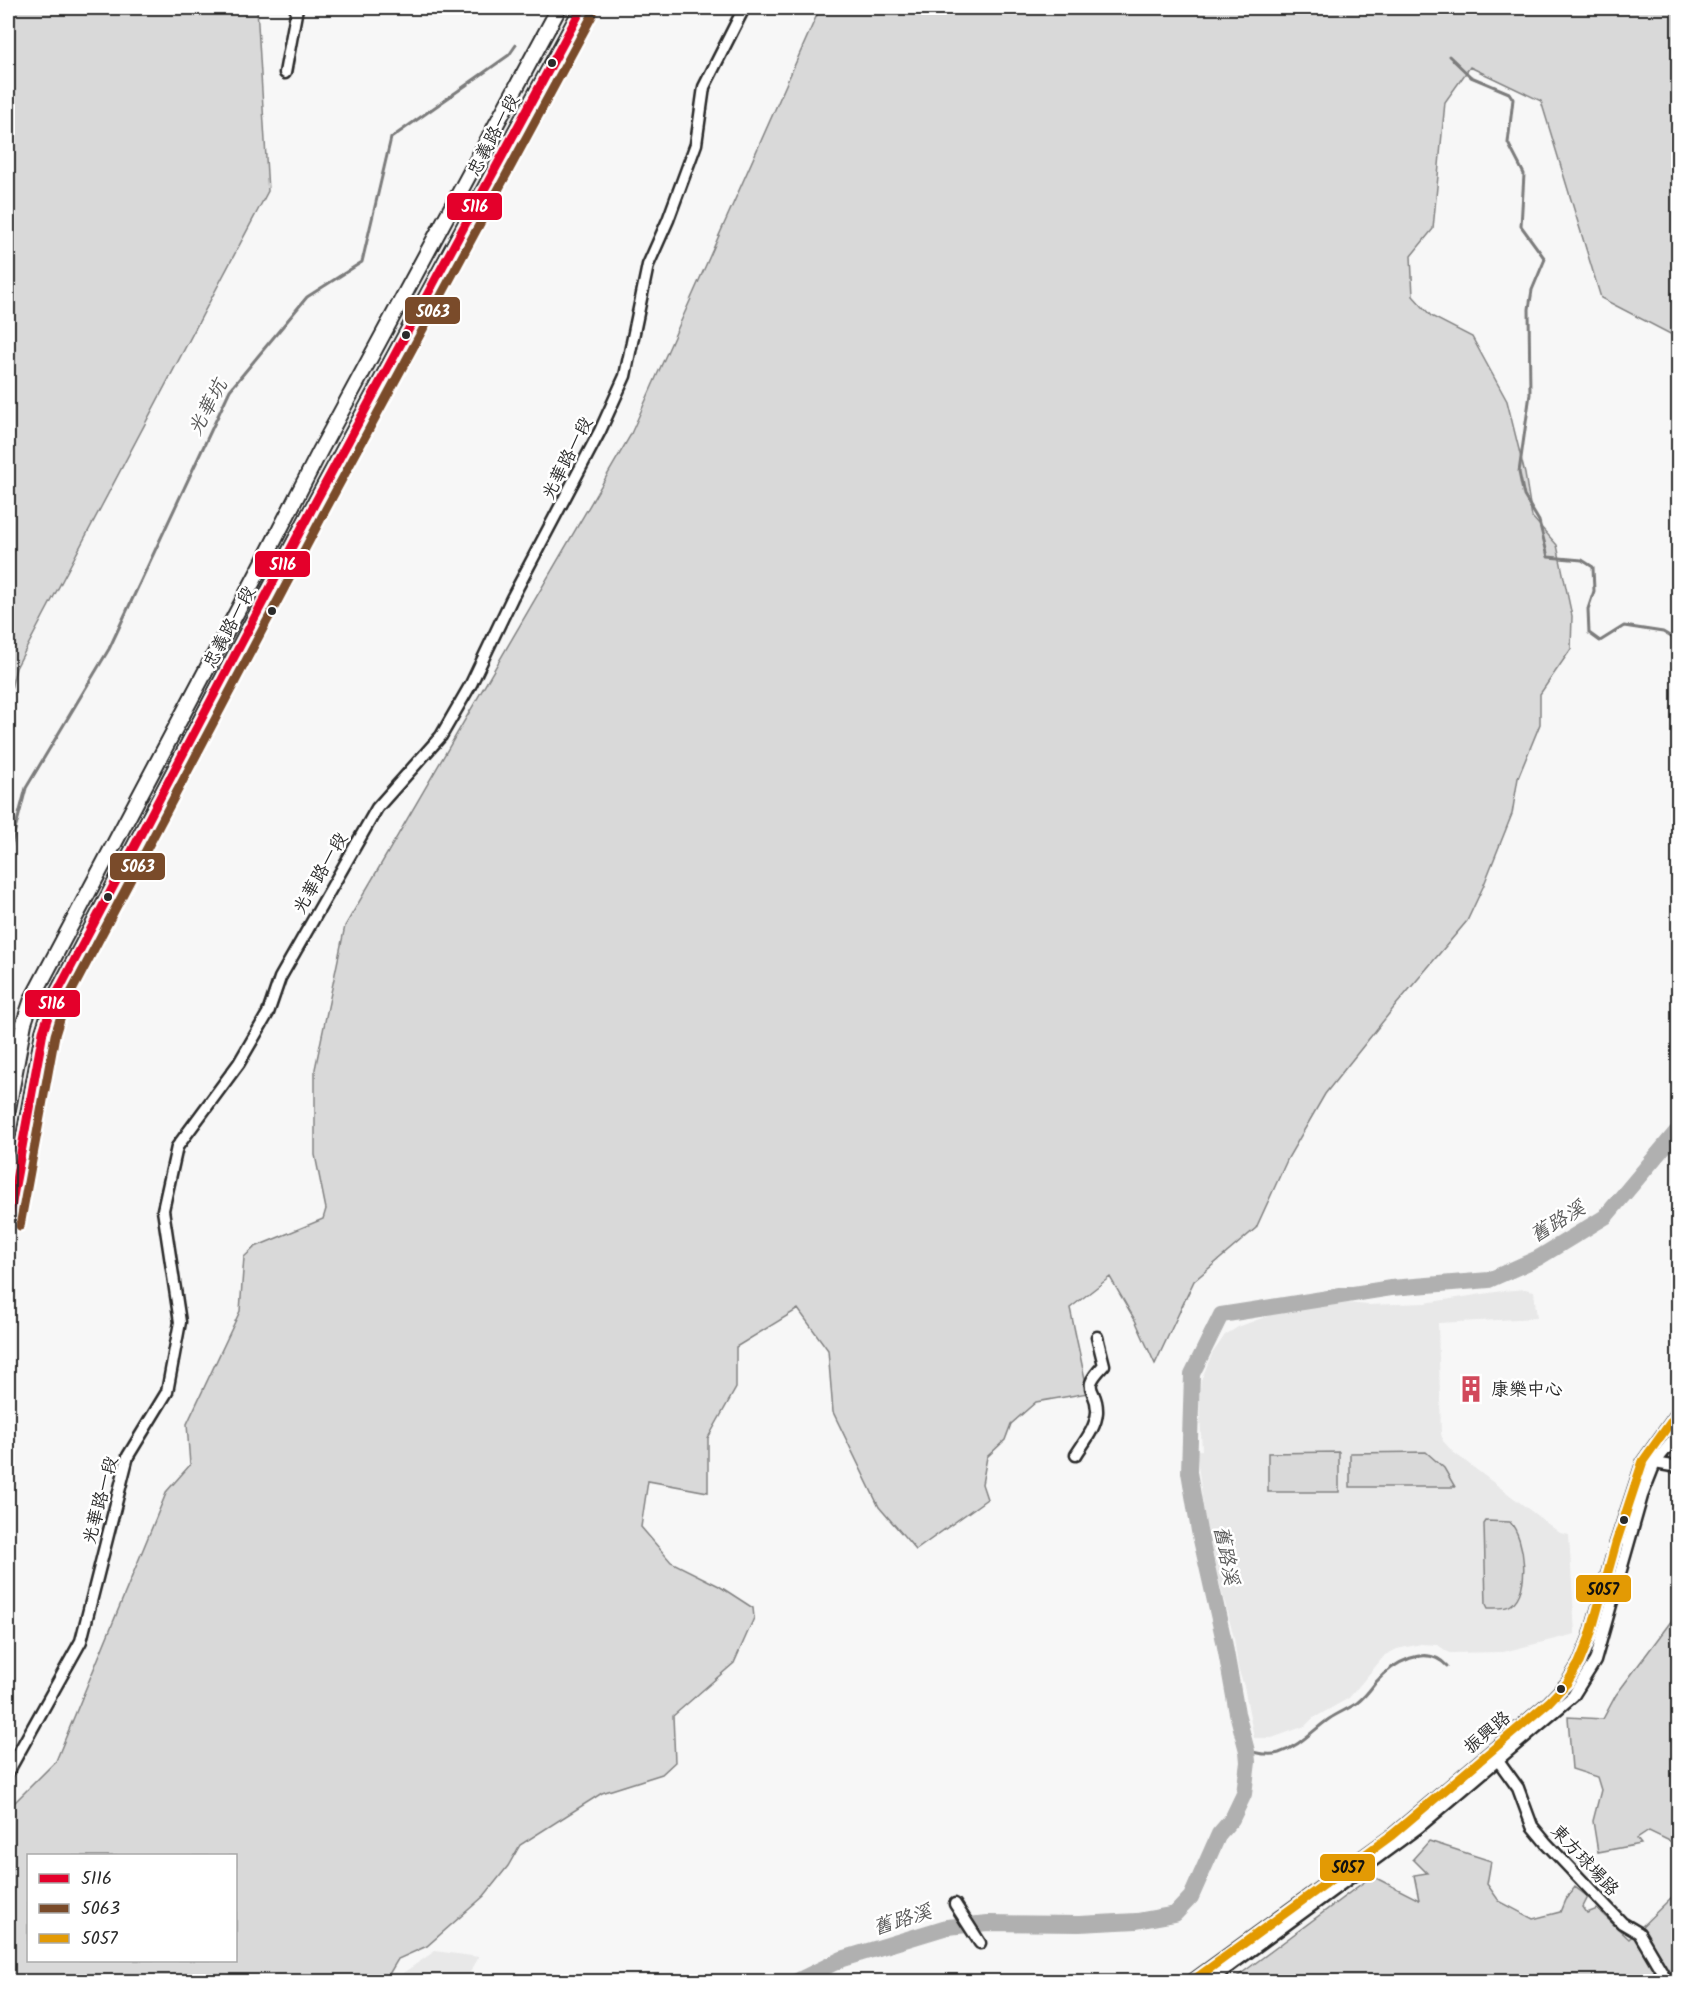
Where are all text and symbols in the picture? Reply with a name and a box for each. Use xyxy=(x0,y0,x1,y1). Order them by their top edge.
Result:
unlabelled marker xyxy=(546,57,558,69)
street label: 忠義路一段 xyxy=(460,89,528,182)
line badge: 5116 xyxy=(446,192,503,221)
text: 5116 xyxy=(461,195,489,220)
line badge: 5063 xyxy=(404,296,461,325)
text: 5063 xyxy=(415,300,450,325)
unlabelled marker xyxy=(400,329,412,341)
water label: 光華坑 xyxy=(181,372,238,442)
street label: 光華路一段 xyxy=(535,412,602,505)
line badge: 5116 xyxy=(254,550,311,578)
text: 5116 xyxy=(269,553,297,578)
street label: 忠義路一段 xyxy=(196,581,264,674)
unlabelled marker xyxy=(266,605,278,617)
street label: 光華路一段 xyxy=(286,828,356,920)
line badge: 5063 xyxy=(109,852,166,881)
text: 5063 xyxy=(120,855,155,880)
unlabelled marker xyxy=(102,891,114,903)
line badge: 5116 xyxy=(24,989,81,1018)
text: 5116 xyxy=(38,992,66,1017)
water label: 舊路溪 xyxy=(1524,1193,1593,1252)
building icon: 康樂中心 xyxy=(1456,1374,1486,1404)
place label: 康樂中心 xyxy=(1491,1376,1563,1405)
street label: 光華路一段 xyxy=(76,1453,127,1548)
unlabelled marker xyxy=(1618,1514,1630,1526)
water label: 舊路溪 xyxy=(1204,1523,1247,1589)
line badge: 5057 xyxy=(1575,1574,1632,1603)
text: 5057 xyxy=(1586,1578,1619,1603)
unlabelled marker xyxy=(1555,1683,1567,1695)
street label: 振興路 xyxy=(1458,1705,1518,1762)
street label: 東方球場路 xyxy=(1543,1818,1625,1904)
line badge: 5057 xyxy=(1319,1853,1376,1882)
legend xyxy=(27,1854,237,1962)
text: 5057 xyxy=(1331,1856,1364,1881)
text: 5116 xyxy=(81,1865,112,1894)
text: 5063 xyxy=(81,1895,120,1924)
water label: 舊路溪 xyxy=(869,1897,937,1945)
text: 5057 xyxy=(81,1925,118,1954)

